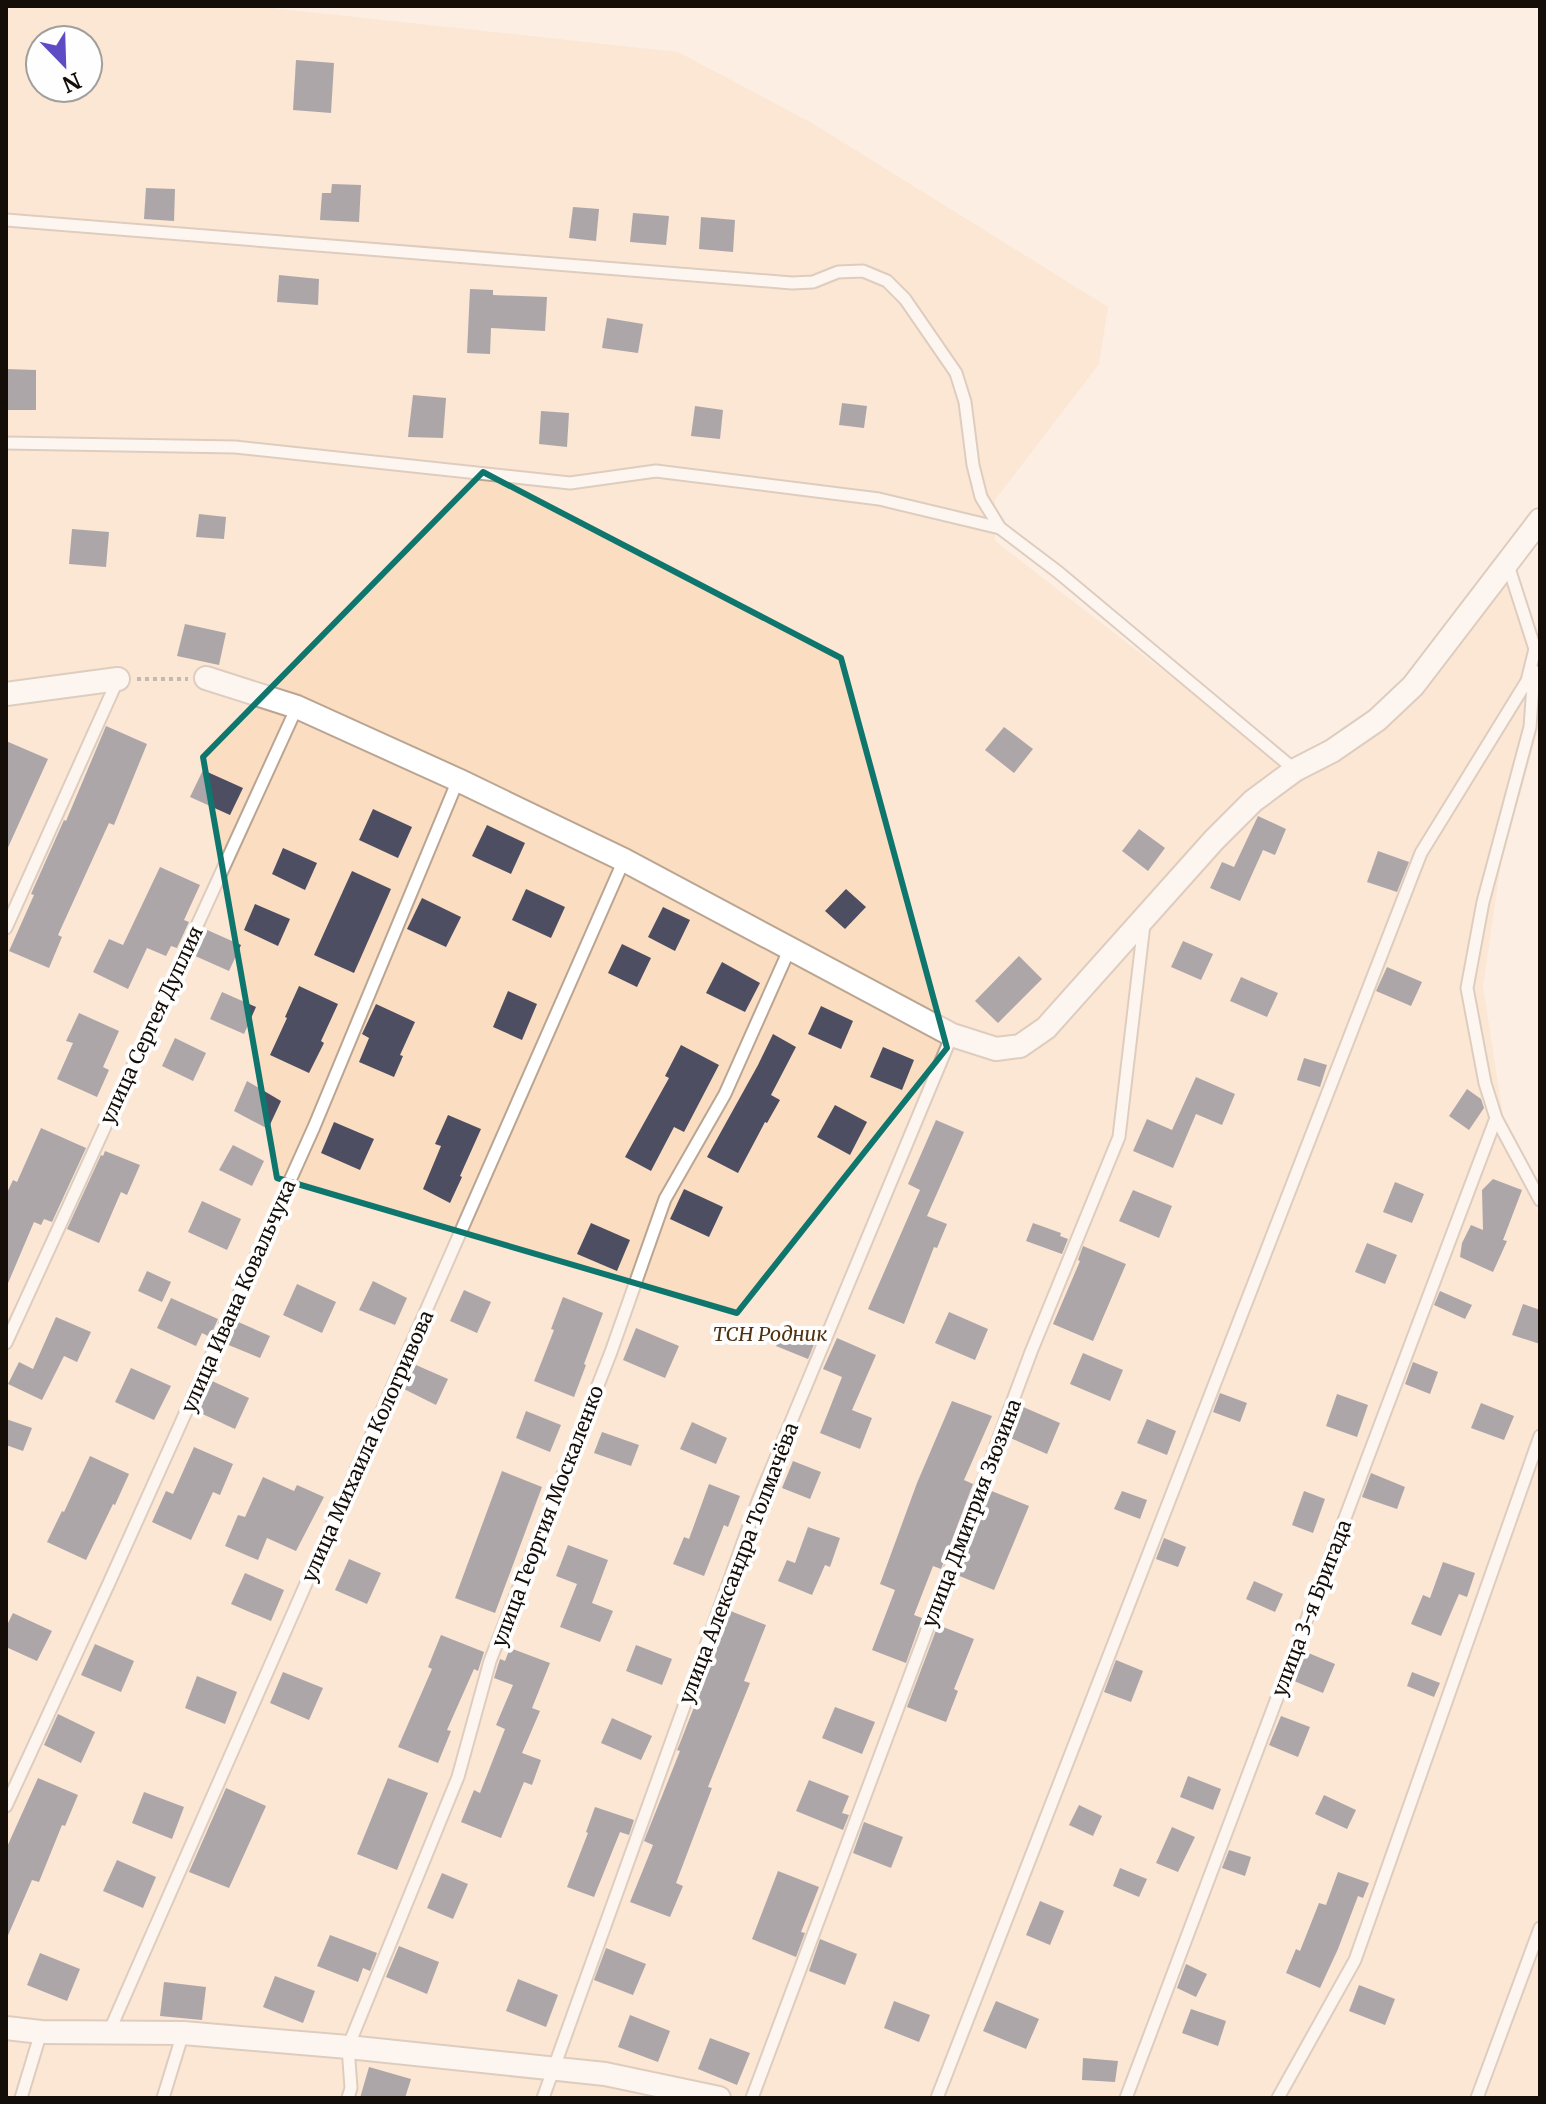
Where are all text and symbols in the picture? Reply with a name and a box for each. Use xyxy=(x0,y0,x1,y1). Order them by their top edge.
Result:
north arrow xyxy=(24,24,104,104)
text: N xyxy=(58,66,85,99)
street label: улица Сергея Дуплия xyxy=(94,922,208,1128)
street label: улица Ивана Ковальчука xyxy=(175,1175,301,1416)
street label: улица Михаила Кологривова xyxy=(296,1306,439,1586)
park label: ТСН Родник xyxy=(713,1321,827,1346)
street label: улица Георгия Москаленко xyxy=(485,1381,609,1650)
street label: улица Дмитрия Зюзина xyxy=(916,1395,1026,1631)
street label: улица Александра Толмачёва xyxy=(673,1419,803,1707)
street label: улица 3-я Бригада xyxy=(1266,1516,1356,1700)

